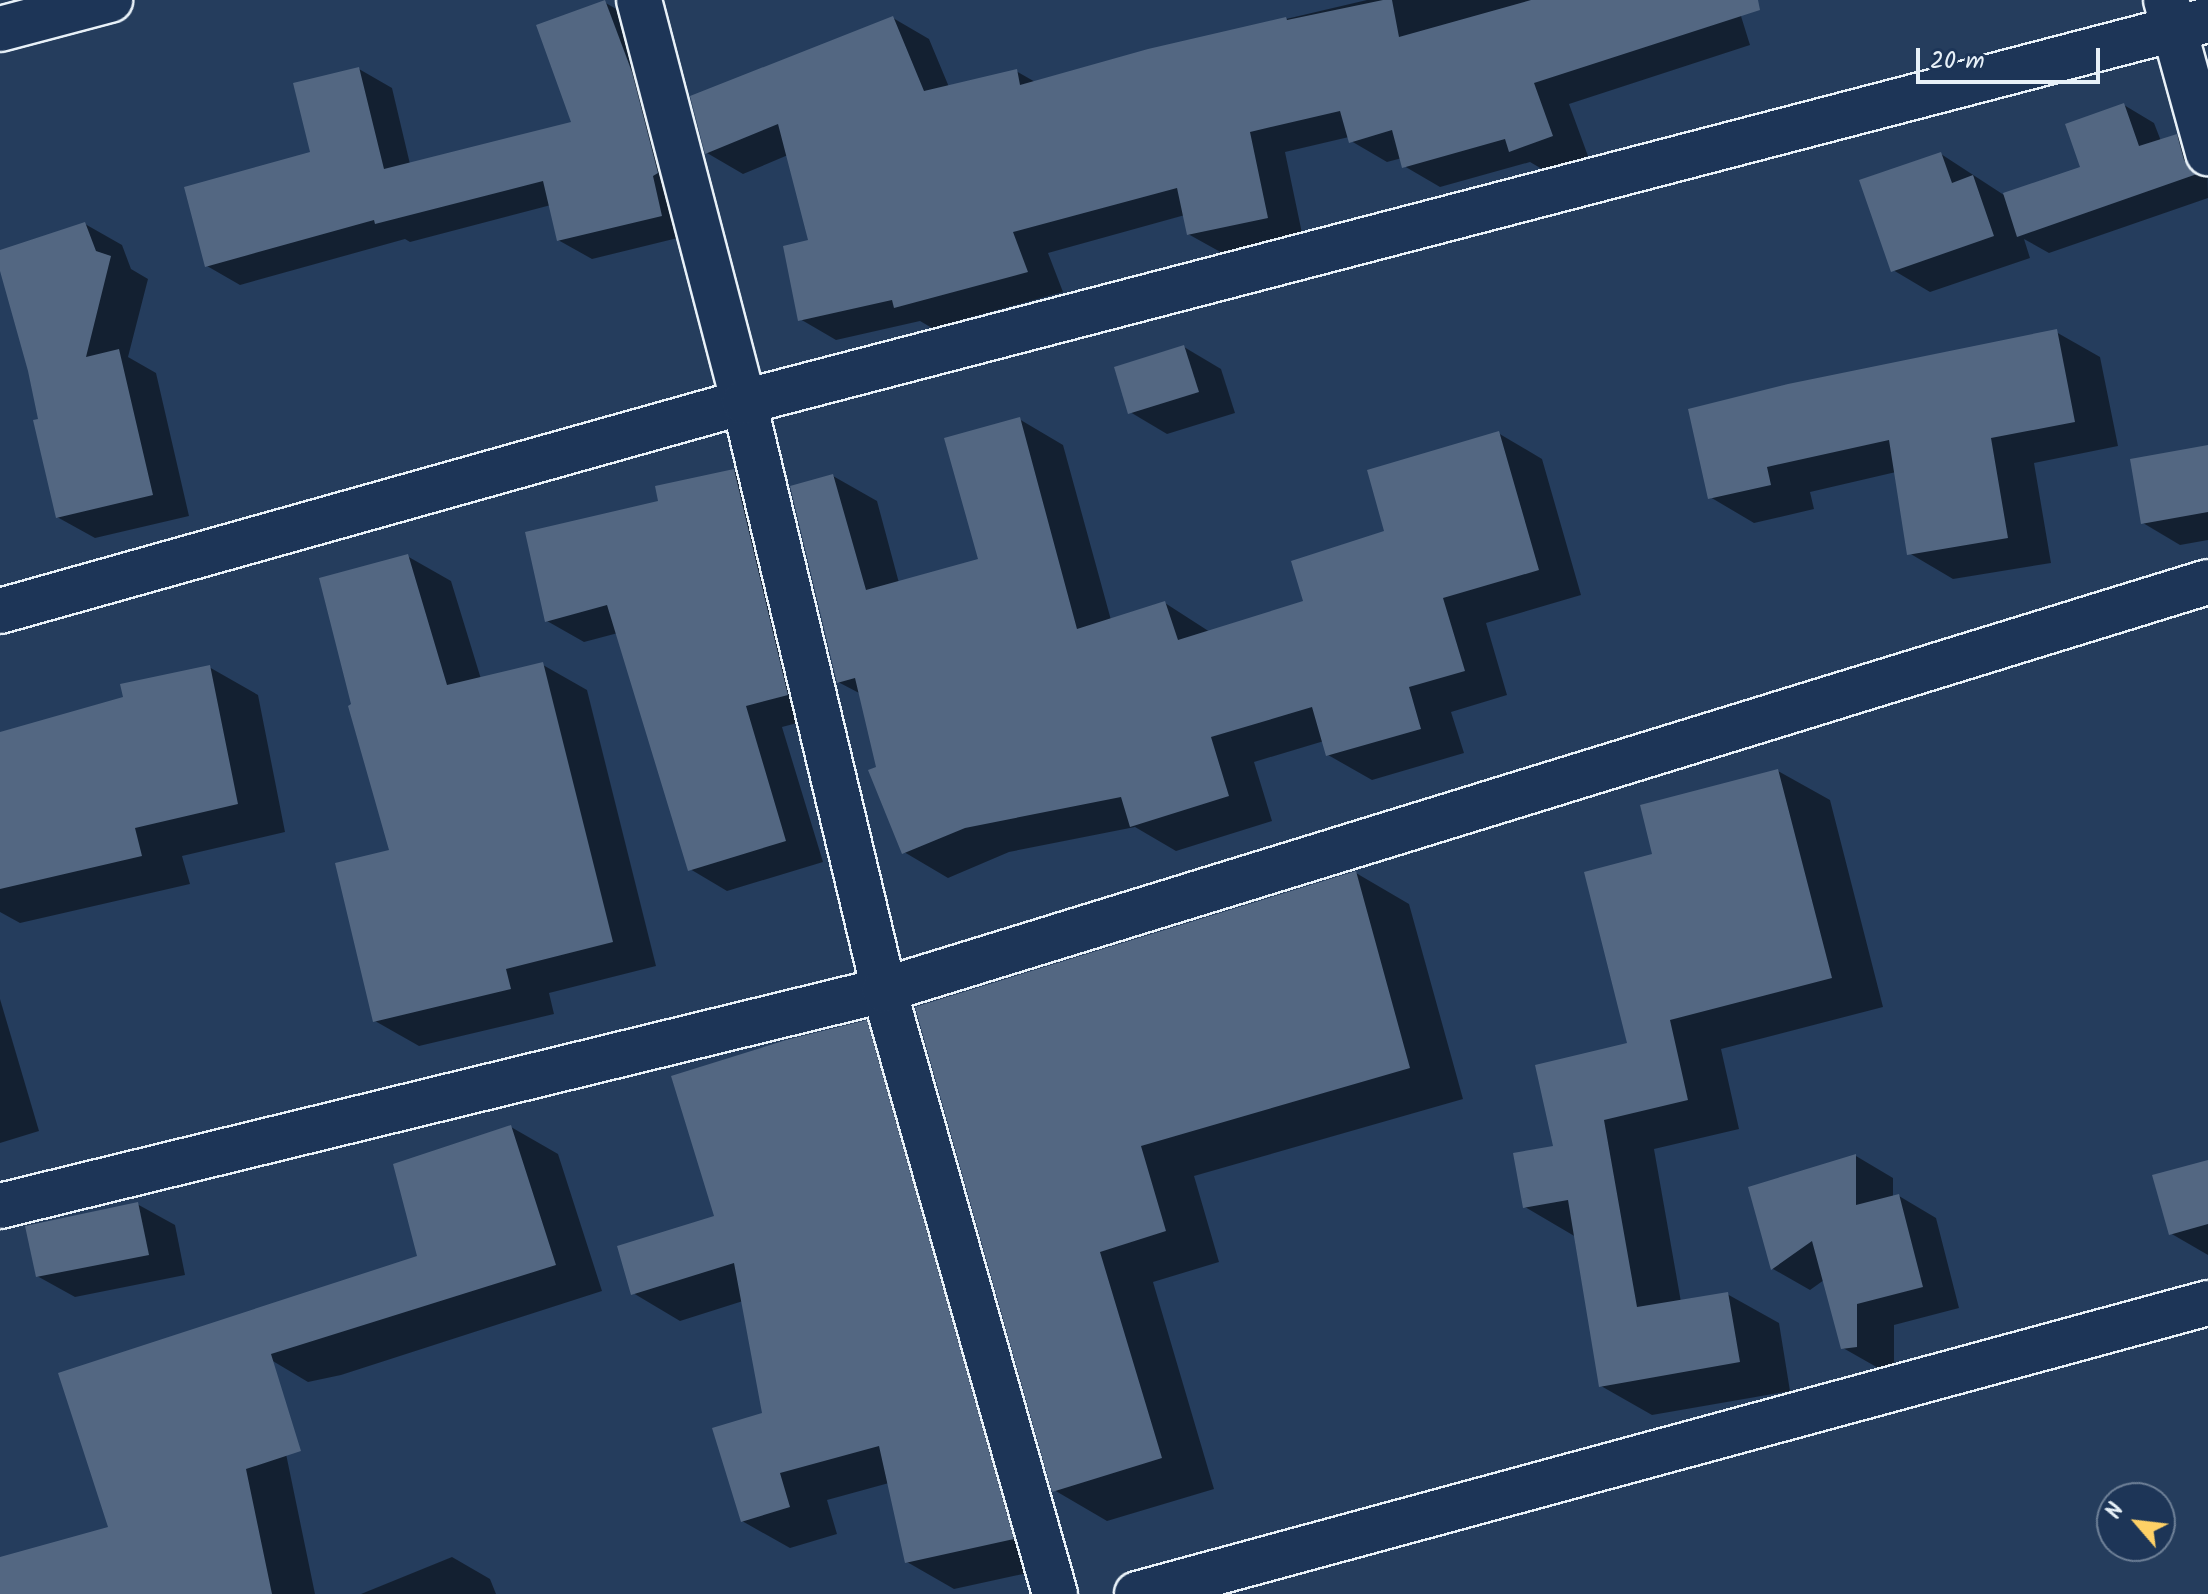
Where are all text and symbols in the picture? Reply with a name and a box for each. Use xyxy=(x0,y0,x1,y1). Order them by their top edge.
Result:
scale bar xyxy=(1920,32,2104,82)
text: 20 m xyxy=(1930,42,1985,81)
north arrow xyxy=(2096,1482,2176,1562)
text: N xyxy=(2097,1497,2135,1526)

